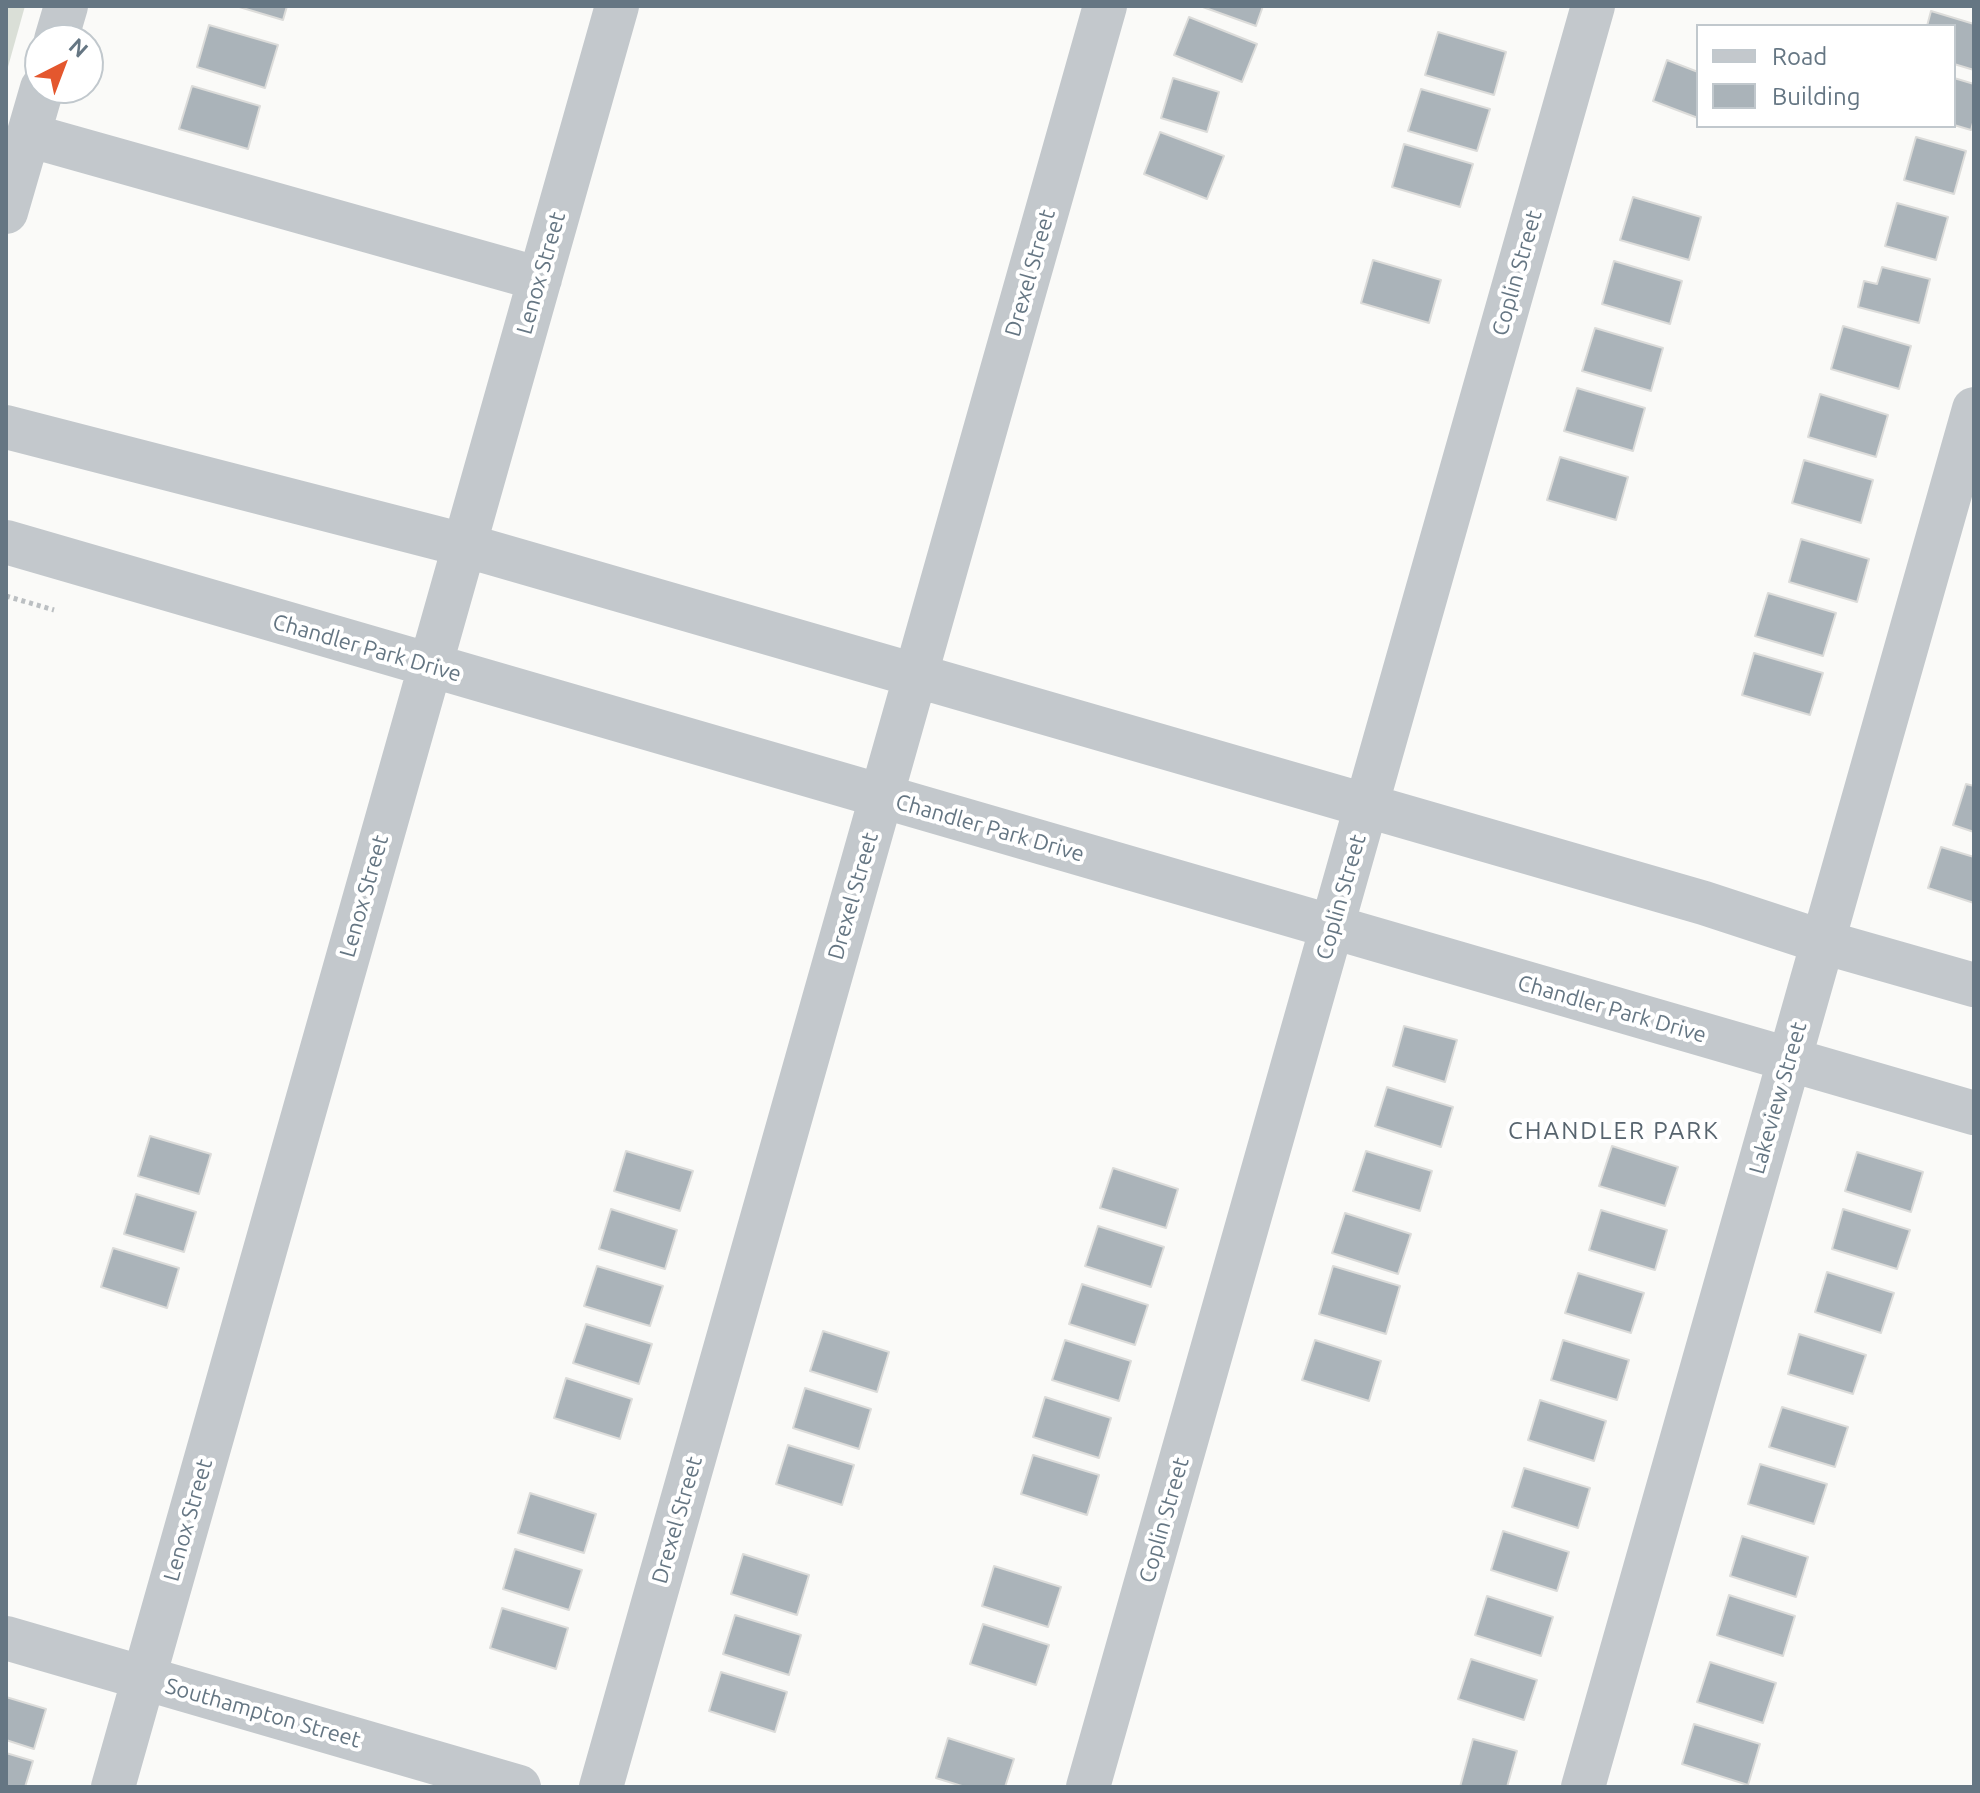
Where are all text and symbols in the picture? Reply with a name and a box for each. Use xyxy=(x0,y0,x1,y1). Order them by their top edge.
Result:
north arrow xyxy=(24,24,104,104)
legend xyxy=(1696,24,1956,128)
text: N xyxy=(65,32,94,62)
text: Road xyxy=(1772,43,1827,70)
text: Building xyxy=(1772,83,1860,110)
street label: Drexel Street xyxy=(999,206,1061,340)
street label: Coplin Street xyxy=(1486,207,1548,339)
street label: Lenox Street xyxy=(511,209,571,337)
street label: Chandler Park Drive xyxy=(270,608,464,688)
street label: Chandler Park Drive xyxy=(893,788,1087,868)
street label: Drexel Street xyxy=(822,829,884,963)
street label: Coplin Street xyxy=(1310,831,1372,963)
street label: Lenox Street xyxy=(334,832,394,960)
street label: Chandler Park Drive xyxy=(1515,969,1709,1049)
street label: Lakeview Street xyxy=(1744,1019,1812,1177)
district label: CHANDLER PARK xyxy=(1508,1117,1720,1145)
street label: Drexel Street xyxy=(646,1453,708,1587)
street label: Coplin Street xyxy=(1133,1454,1195,1586)
street label: Lenox Street xyxy=(158,1456,218,1584)
street label: Southampton Street xyxy=(162,1672,364,1754)

